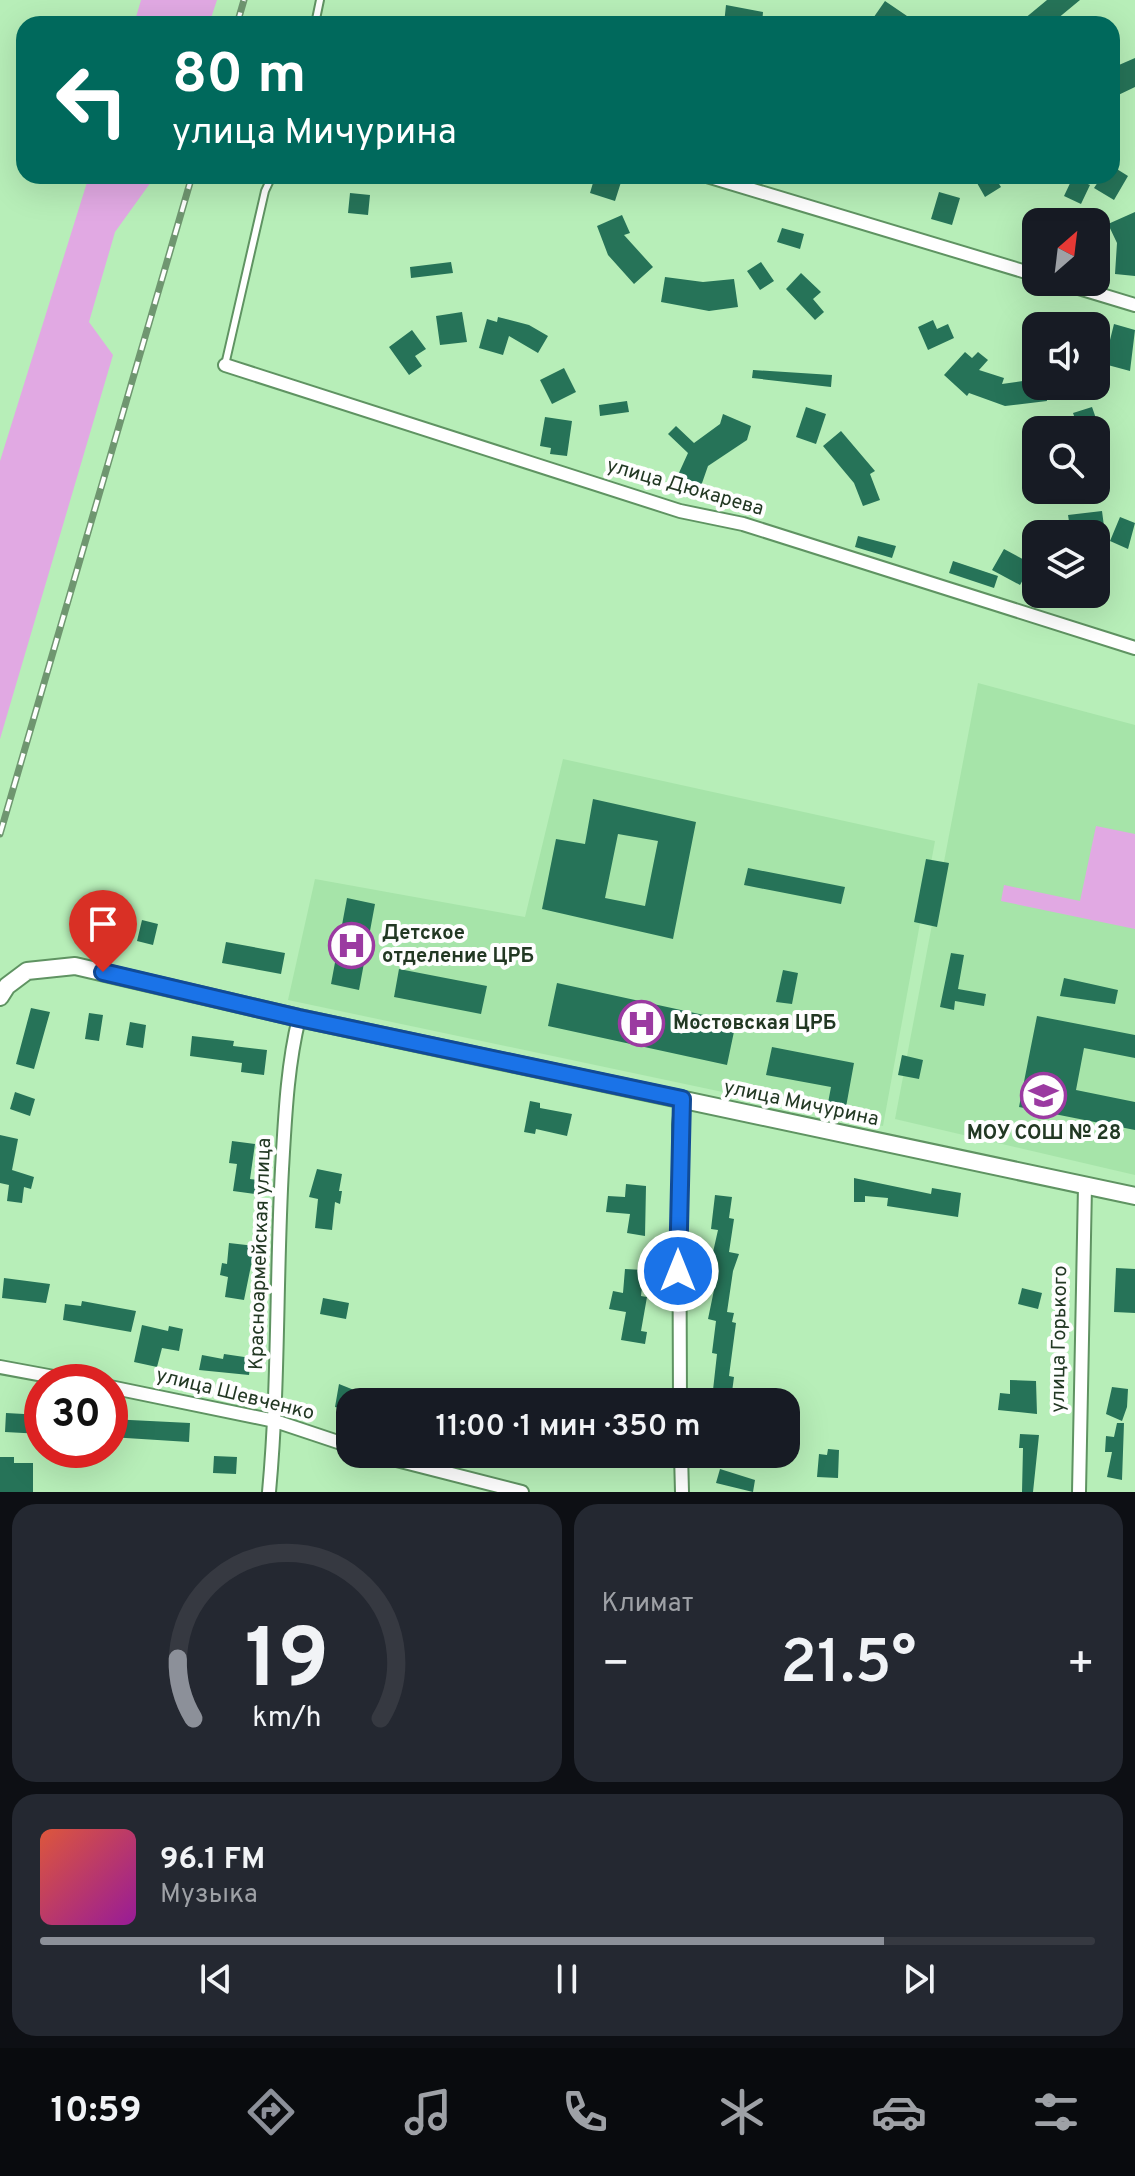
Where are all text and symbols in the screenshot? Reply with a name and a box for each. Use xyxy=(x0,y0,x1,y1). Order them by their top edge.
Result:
text: 80 m xyxy=(172,42,306,112)
icon: left xyxy=(40,48,144,152)
text: улица Мичурина xyxy=(172,111,457,157)
north arrow xyxy=(1022,208,1110,296)
map controls xyxy=(1022,208,1110,608)
button: sound xyxy=(1022,312,1110,400)
button: search xyxy=(1022,416,1110,504)
street label: улица Дюкарева xyxy=(603,453,767,523)
button: layers xyxy=(1022,520,1110,608)
pin xyxy=(69,890,137,972)
icon: arrive xyxy=(81,902,125,946)
place label: Детское отделение ЦРБ xyxy=(382,921,534,970)
hospital icon: Детское отделение ЦРБ xyxy=(327,922,375,970)
hospital icon: Мостовская ЦРБ xyxy=(618,1000,666,1048)
place label: Мостовская ЦРБ xyxy=(673,1011,836,1037)
school or university icon: МОУ СОШ № 28 xyxy=(1020,1071,1068,1119)
street label: улица Мичурина xyxy=(721,1075,881,1133)
place label: МОУ СОШ № 28 xyxy=(967,1121,1121,1147)
street label: Красноармейская улица xyxy=(244,1137,278,1371)
position arrow xyxy=(636,1229,720,1313)
street label: улица Горького xyxy=(1046,1265,1074,1413)
street label: улица Шевченко xyxy=(153,1363,317,1427)
speed limit sign: 30 xyxy=(24,1364,128,1468)
text: 11:00 · 1 мин · 350 m xyxy=(435,1409,701,1446)
text: Климат xyxy=(602,1588,693,1621)
text: 19 xyxy=(245,1612,329,1717)
text: 21.5° xyxy=(780,1628,916,1704)
text: − xyxy=(602,1638,630,1694)
text: + xyxy=(1067,1638,1095,1694)
text: km/h xyxy=(252,1701,321,1737)
text: 96.1 FM xyxy=(160,1842,265,1879)
text: Музыка xyxy=(160,1879,258,1912)
icon: previous xyxy=(194,1957,238,2001)
icon: pause xyxy=(545,1957,589,2001)
icon: next xyxy=(897,1957,941,2001)
icon: directions xyxy=(243,2084,299,2140)
icon: music xyxy=(400,2084,456,2140)
icon: phone xyxy=(557,2084,613,2140)
icon: climate xyxy=(714,2084,770,2140)
icon: car xyxy=(871,2084,927,2140)
icon: filters xyxy=(1028,2084,1084,2140)
text: 10:59 xyxy=(51,2089,142,2135)

